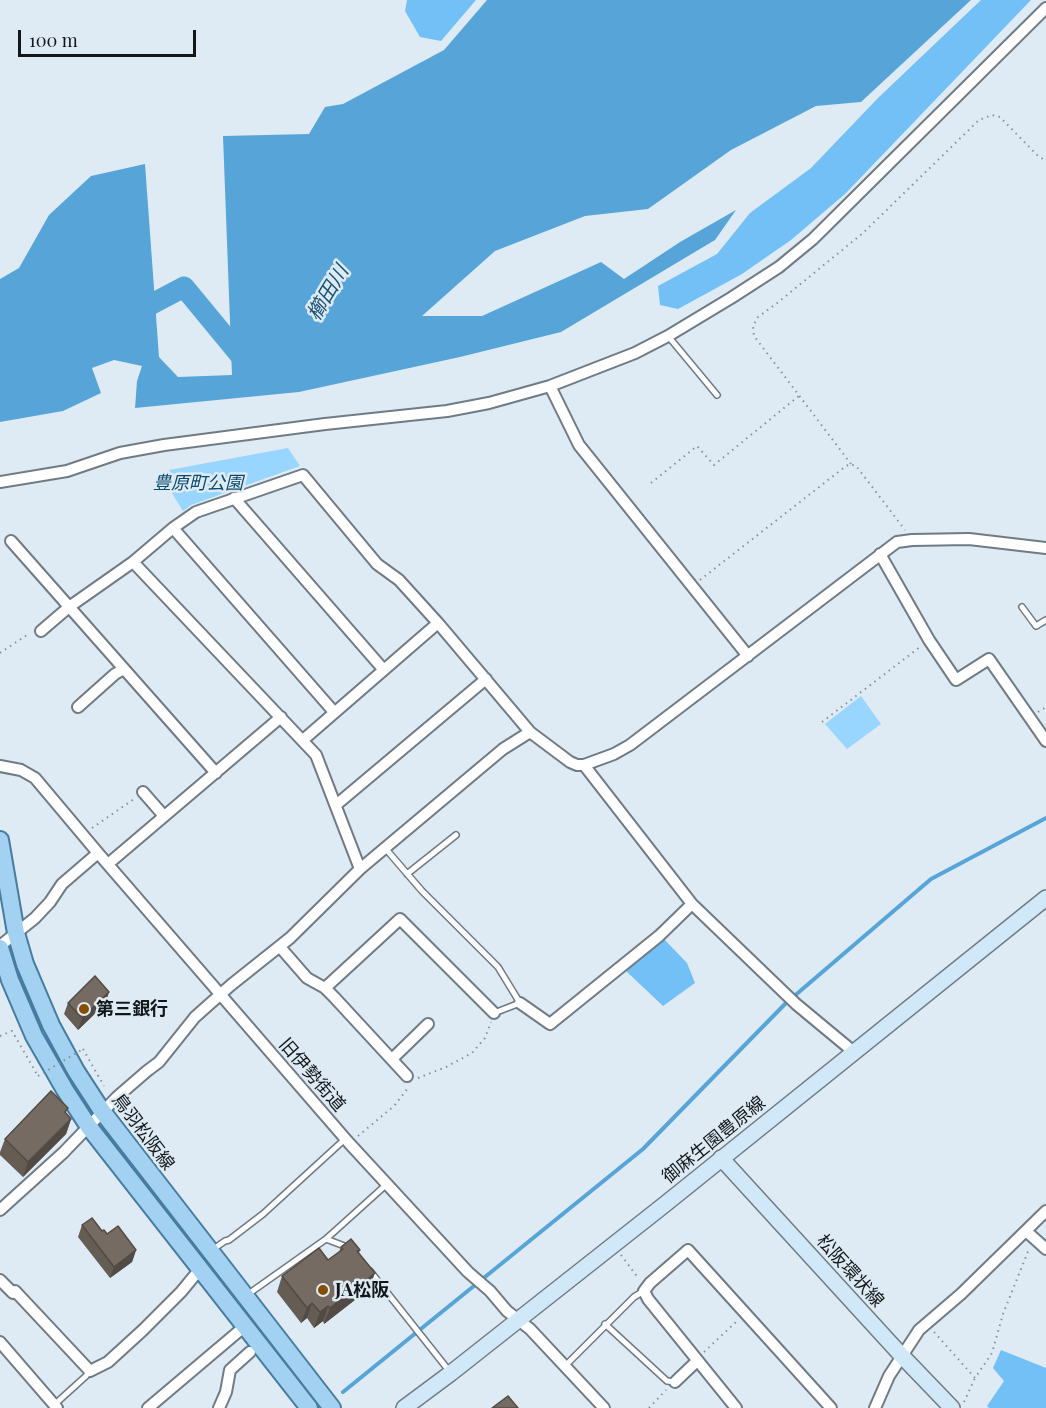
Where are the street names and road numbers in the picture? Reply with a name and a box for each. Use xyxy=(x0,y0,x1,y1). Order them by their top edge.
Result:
street label: 旧伊勢街道 xyxy=(274,1034,350,1116)
street label: 鳥羽松阪線 xyxy=(107,1090,179,1174)
street label: 御麻生園豊原線 xyxy=(658,1092,770,1188)
street label: 松阪環状線 xyxy=(812,1230,888,1312)

